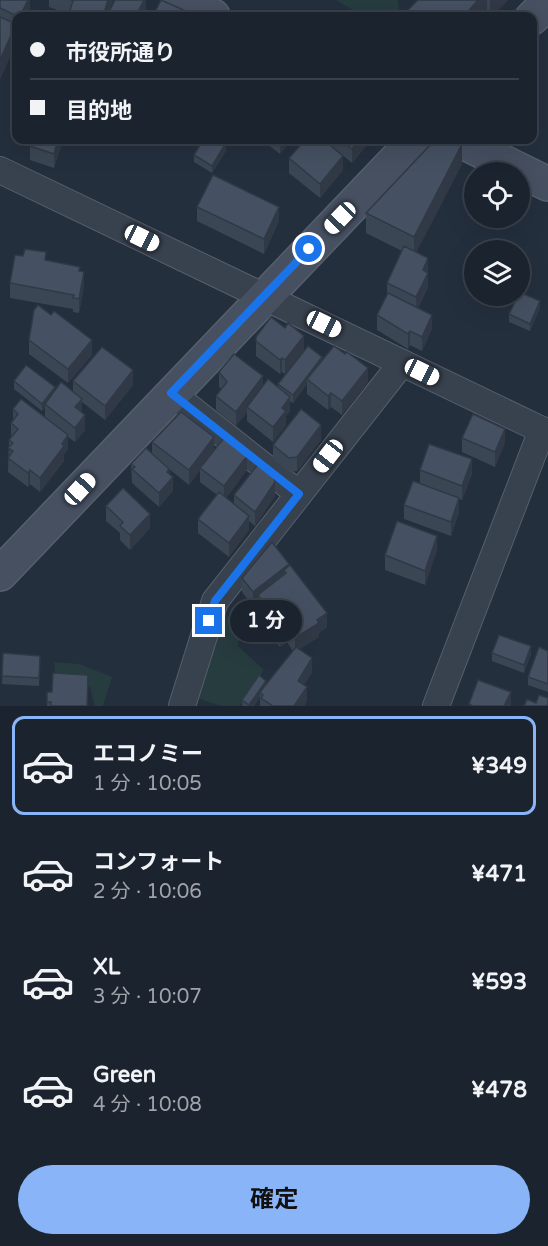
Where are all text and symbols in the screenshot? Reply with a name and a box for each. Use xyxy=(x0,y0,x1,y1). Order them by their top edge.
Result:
text: 市役所通り xyxy=(66,40,176,66)
text: 目的地 xyxy=(66,98,132,124)
map controls xyxy=(464,162,530,306)
button: locate xyxy=(464,162,530,228)
car xyxy=(321,199,359,237)
car xyxy=(122,222,162,254)
route start xyxy=(295,235,322,262)
button: layers xyxy=(464,240,530,306)
car xyxy=(304,308,344,340)
car xyxy=(402,356,442,388)
car xyxy=(310,436,346,476)
car xyxy=(61,470,99,508)
callout: 1 分 xyxy=(230,600,302,642)
route end xyxy=(195,607,222,634)
text: 1 分 xyxy=(247,609,285,633)
icon: car xyxy=(21,739,75,793)
text: エコノミー xyxy=(93,741,203,767)
text: ¥349 xyxy=(471,753,527,779)
text: 1 分 · 10:05 xyxy=(93,772,202,796)
icon: car xyxy=(21,847,75,901)
text: コンフォート xyxy=(93,849,224,875)
text: ¥471 xyxy=(471,861,527,887)
text: 2 分 · 10:06 xyxy=(93,880,202,904)
text: XL xyxy=(93,954,120,980)
icon: car xyxy=(21,955,75,1009)
text: ¥593 xyxy=(471,969,527,995)
text: 3 分 · 10:07 xyxy=(93,985,202,1009)
text: Green xyxy=(93,1062,156,1088)
icon: car xyxy=(21,1063,75,1117)
text: ¥478 xyxy=(471,1077,527,1103)
text: 4 分 · 10:08 xyxy=(93,1093,202,1117)
button: 確定 xyxy=(18,1165,530,1234)

